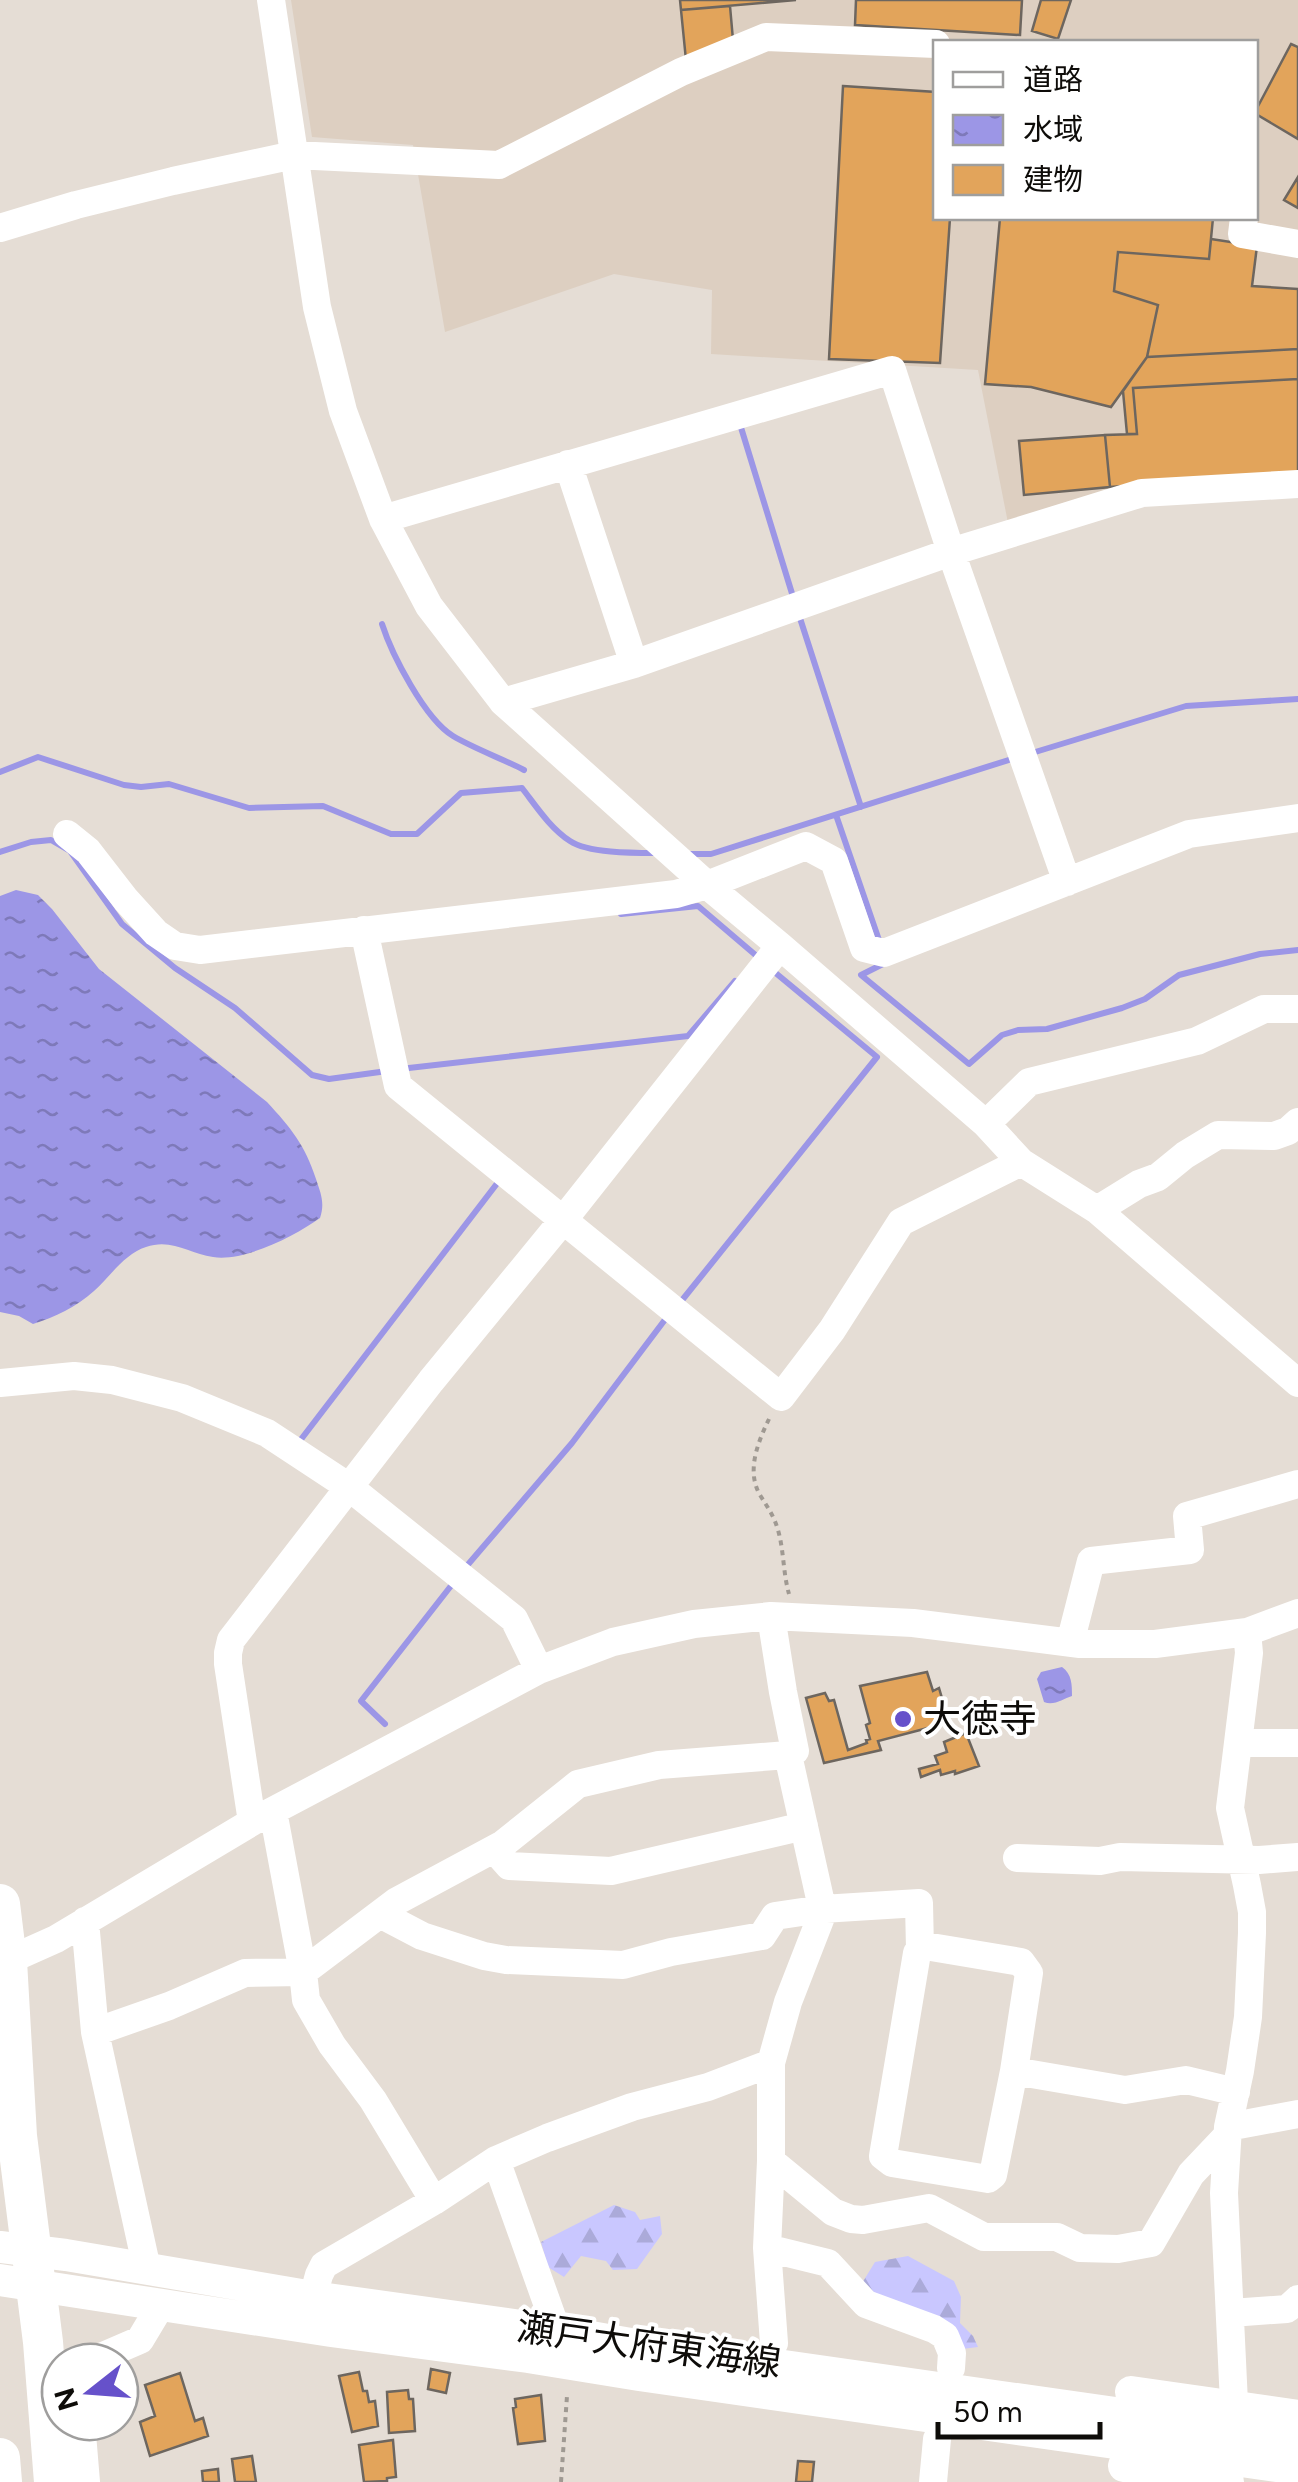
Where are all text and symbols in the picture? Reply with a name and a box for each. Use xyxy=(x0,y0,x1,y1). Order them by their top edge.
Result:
legend xyxy=(933,40,1258,220)
text: 道路 xyxy=(1023,61,1083,98)
text: 水域 xyxy=(1023,111,1083,148)
text: 建物 xyxy=(1023,161,1083,198)
place label: 大徳寺 xyxy=(923,1696,1037,1742)
marker: 大徳寺 xyxy=(892,1708,914,1730)
street label: 瀬戸大府東海線 xyxy=(514,2304,784,2386)
north arrow xyxy=(40,2342,140,2442)
scale bar xyxy=(938,2377,1100,2439)
text: N xyxy=(47,2384,86,2415)
text: 50 m xyxy=(953,2393,1022,2430)

